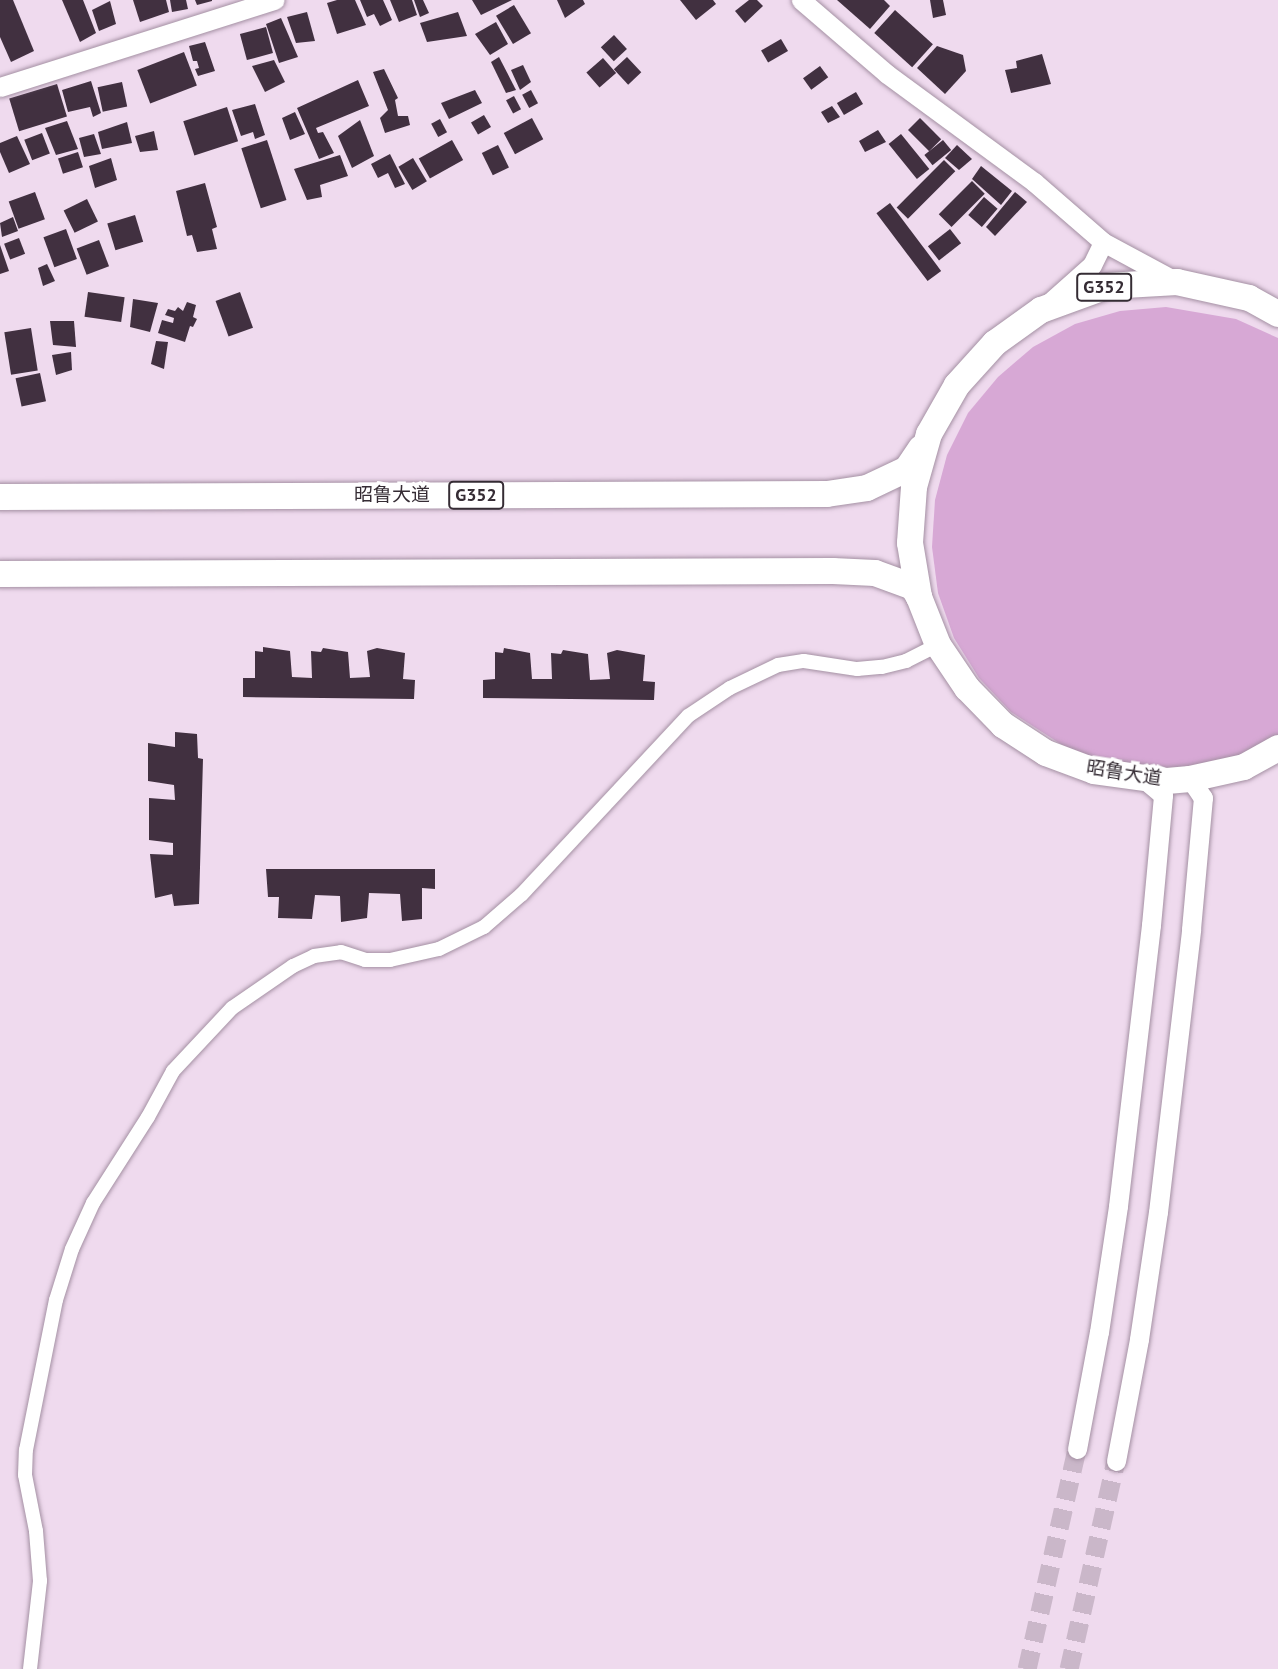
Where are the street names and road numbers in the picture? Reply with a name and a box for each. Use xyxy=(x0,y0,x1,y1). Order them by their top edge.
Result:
road number: G352 xyxy=(1076,272,1132,302)
road number: G352 xyxy=(448,480,504,509)
street label: 昭鲁大道 xyxy=(354,484,430,506)
street label: 昭鲁大道 xyxy=(1085,756,1163,790)

